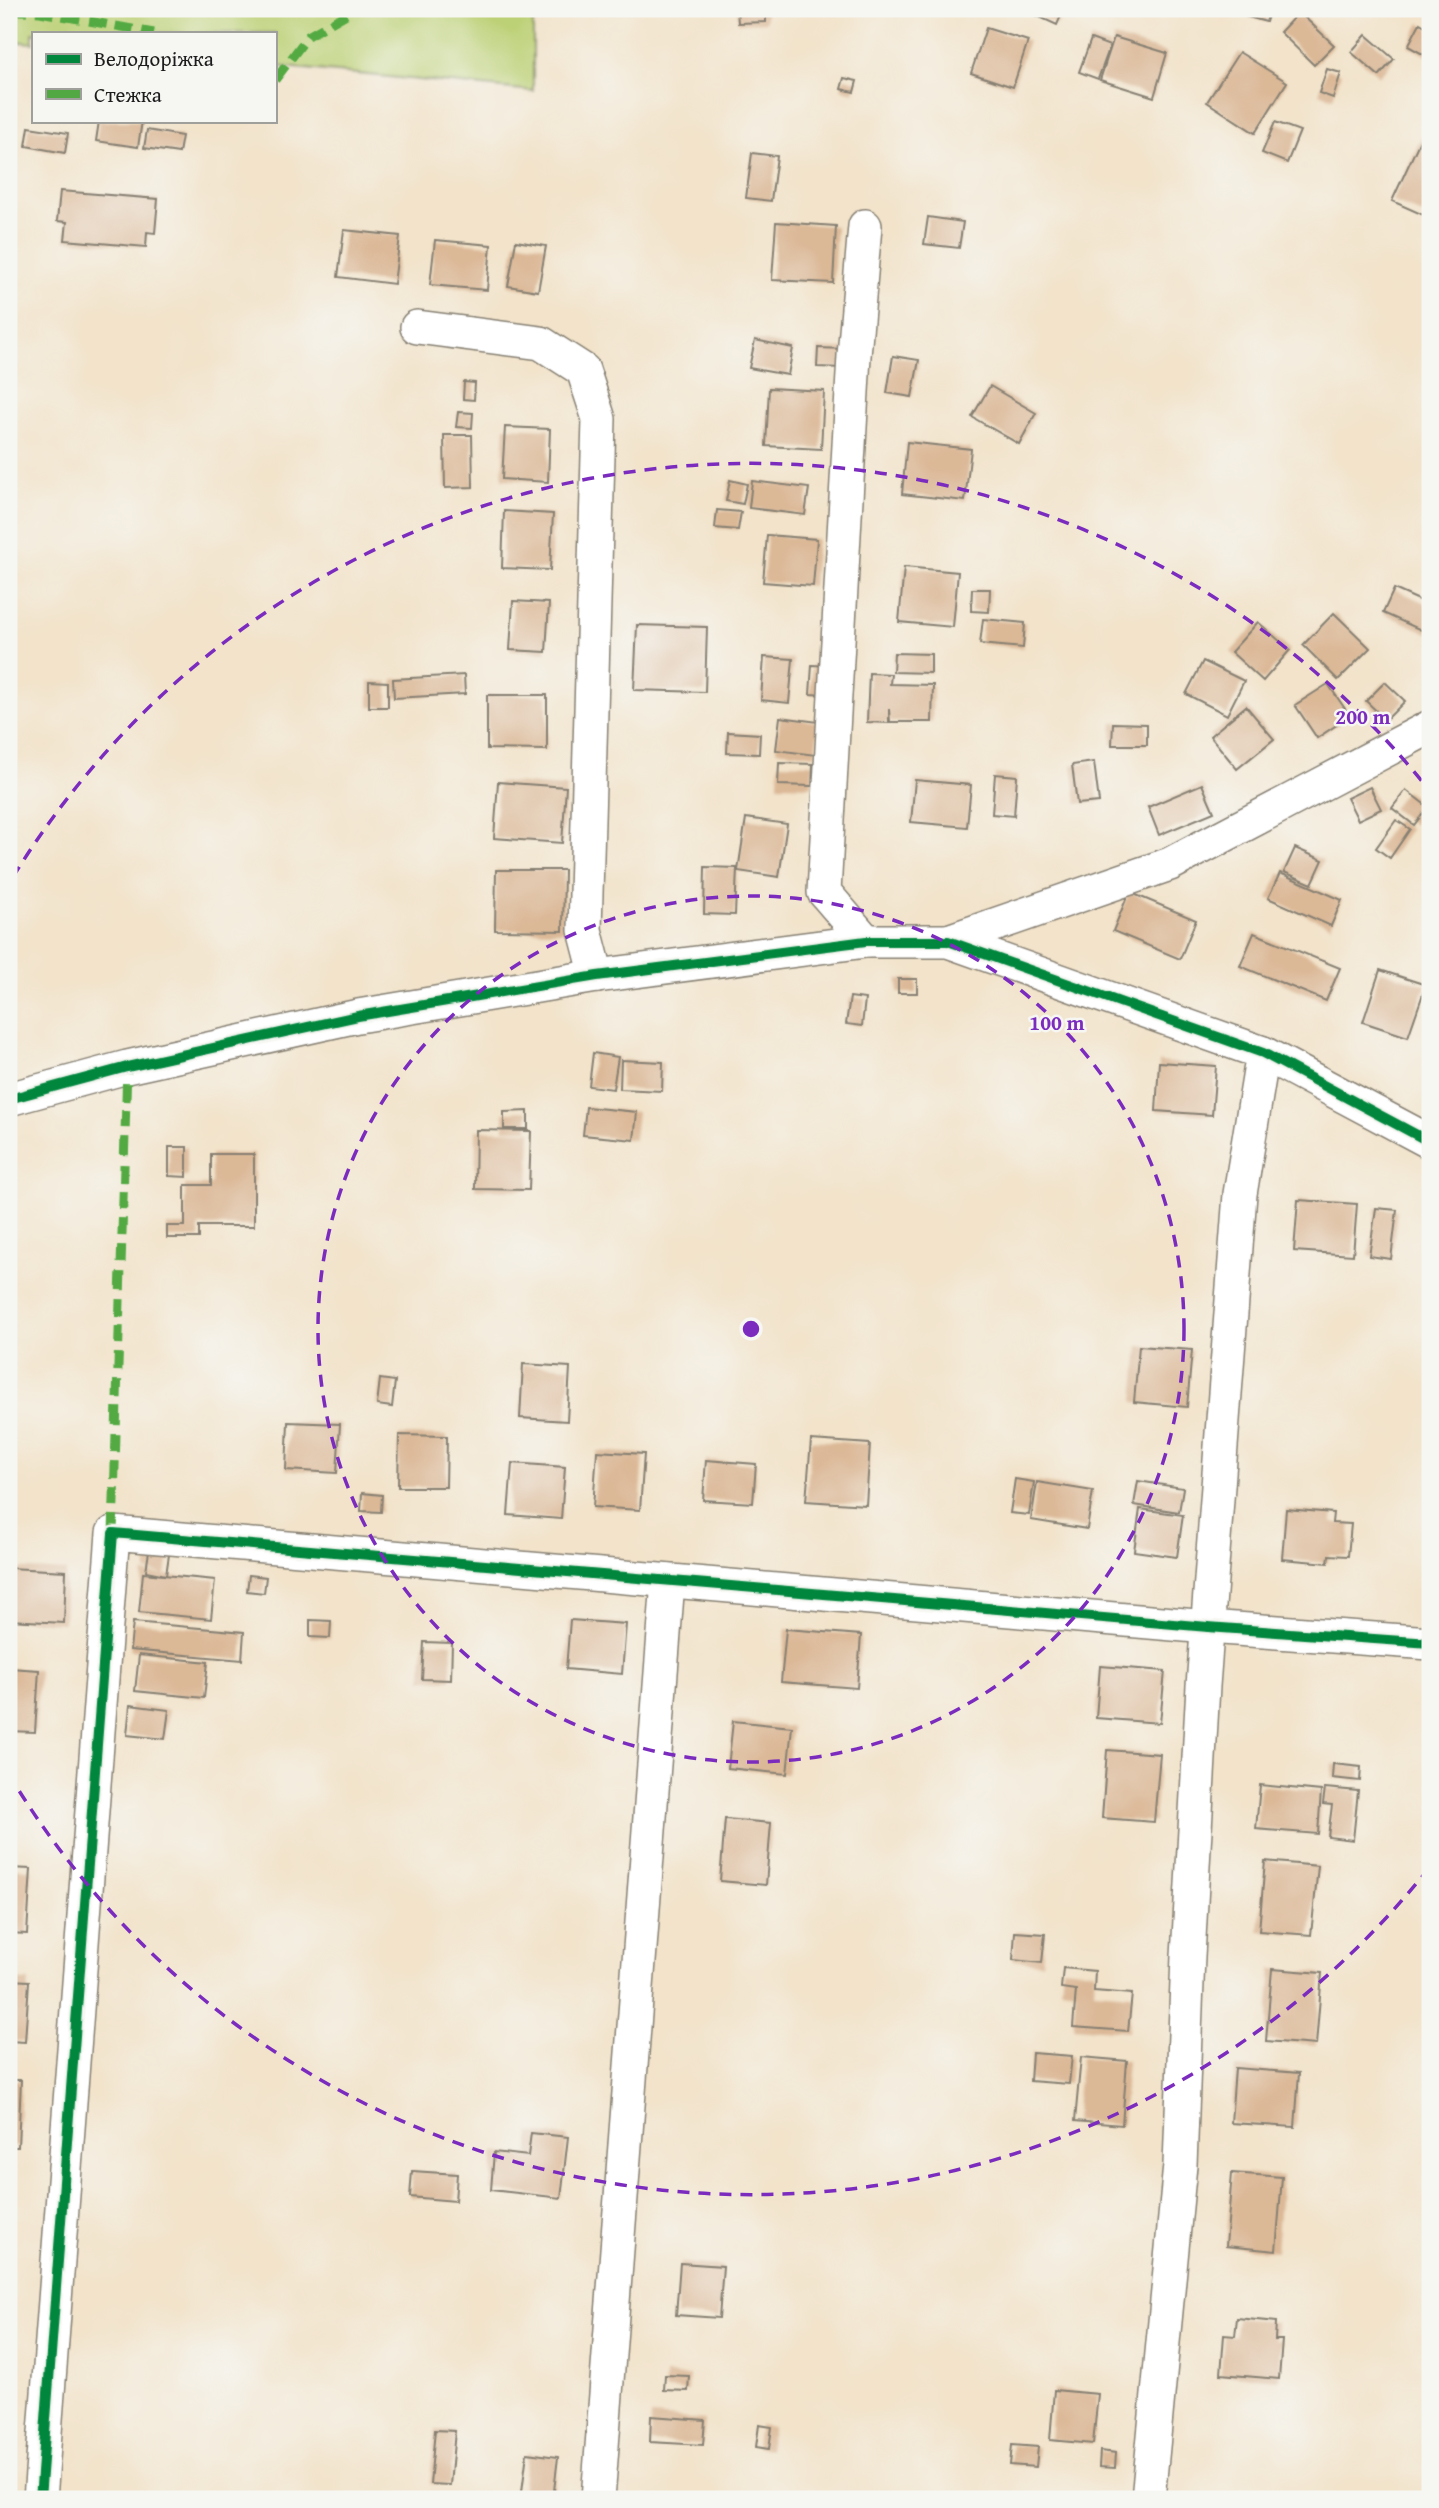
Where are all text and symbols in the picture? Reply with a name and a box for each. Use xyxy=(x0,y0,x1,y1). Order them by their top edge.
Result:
legend xyxy=(32,32,276,122)
text: Велодоріжка xyxy=(94,43,214,74)
text: Стежка xyxy=(94,79,162,110)
text: 200 m xyxy=(1335,701,1391,732)
text: 100 m xyxy=(1029,1007,1085,1038)
centre of rings xyxy=(739,1317,763,1341)

